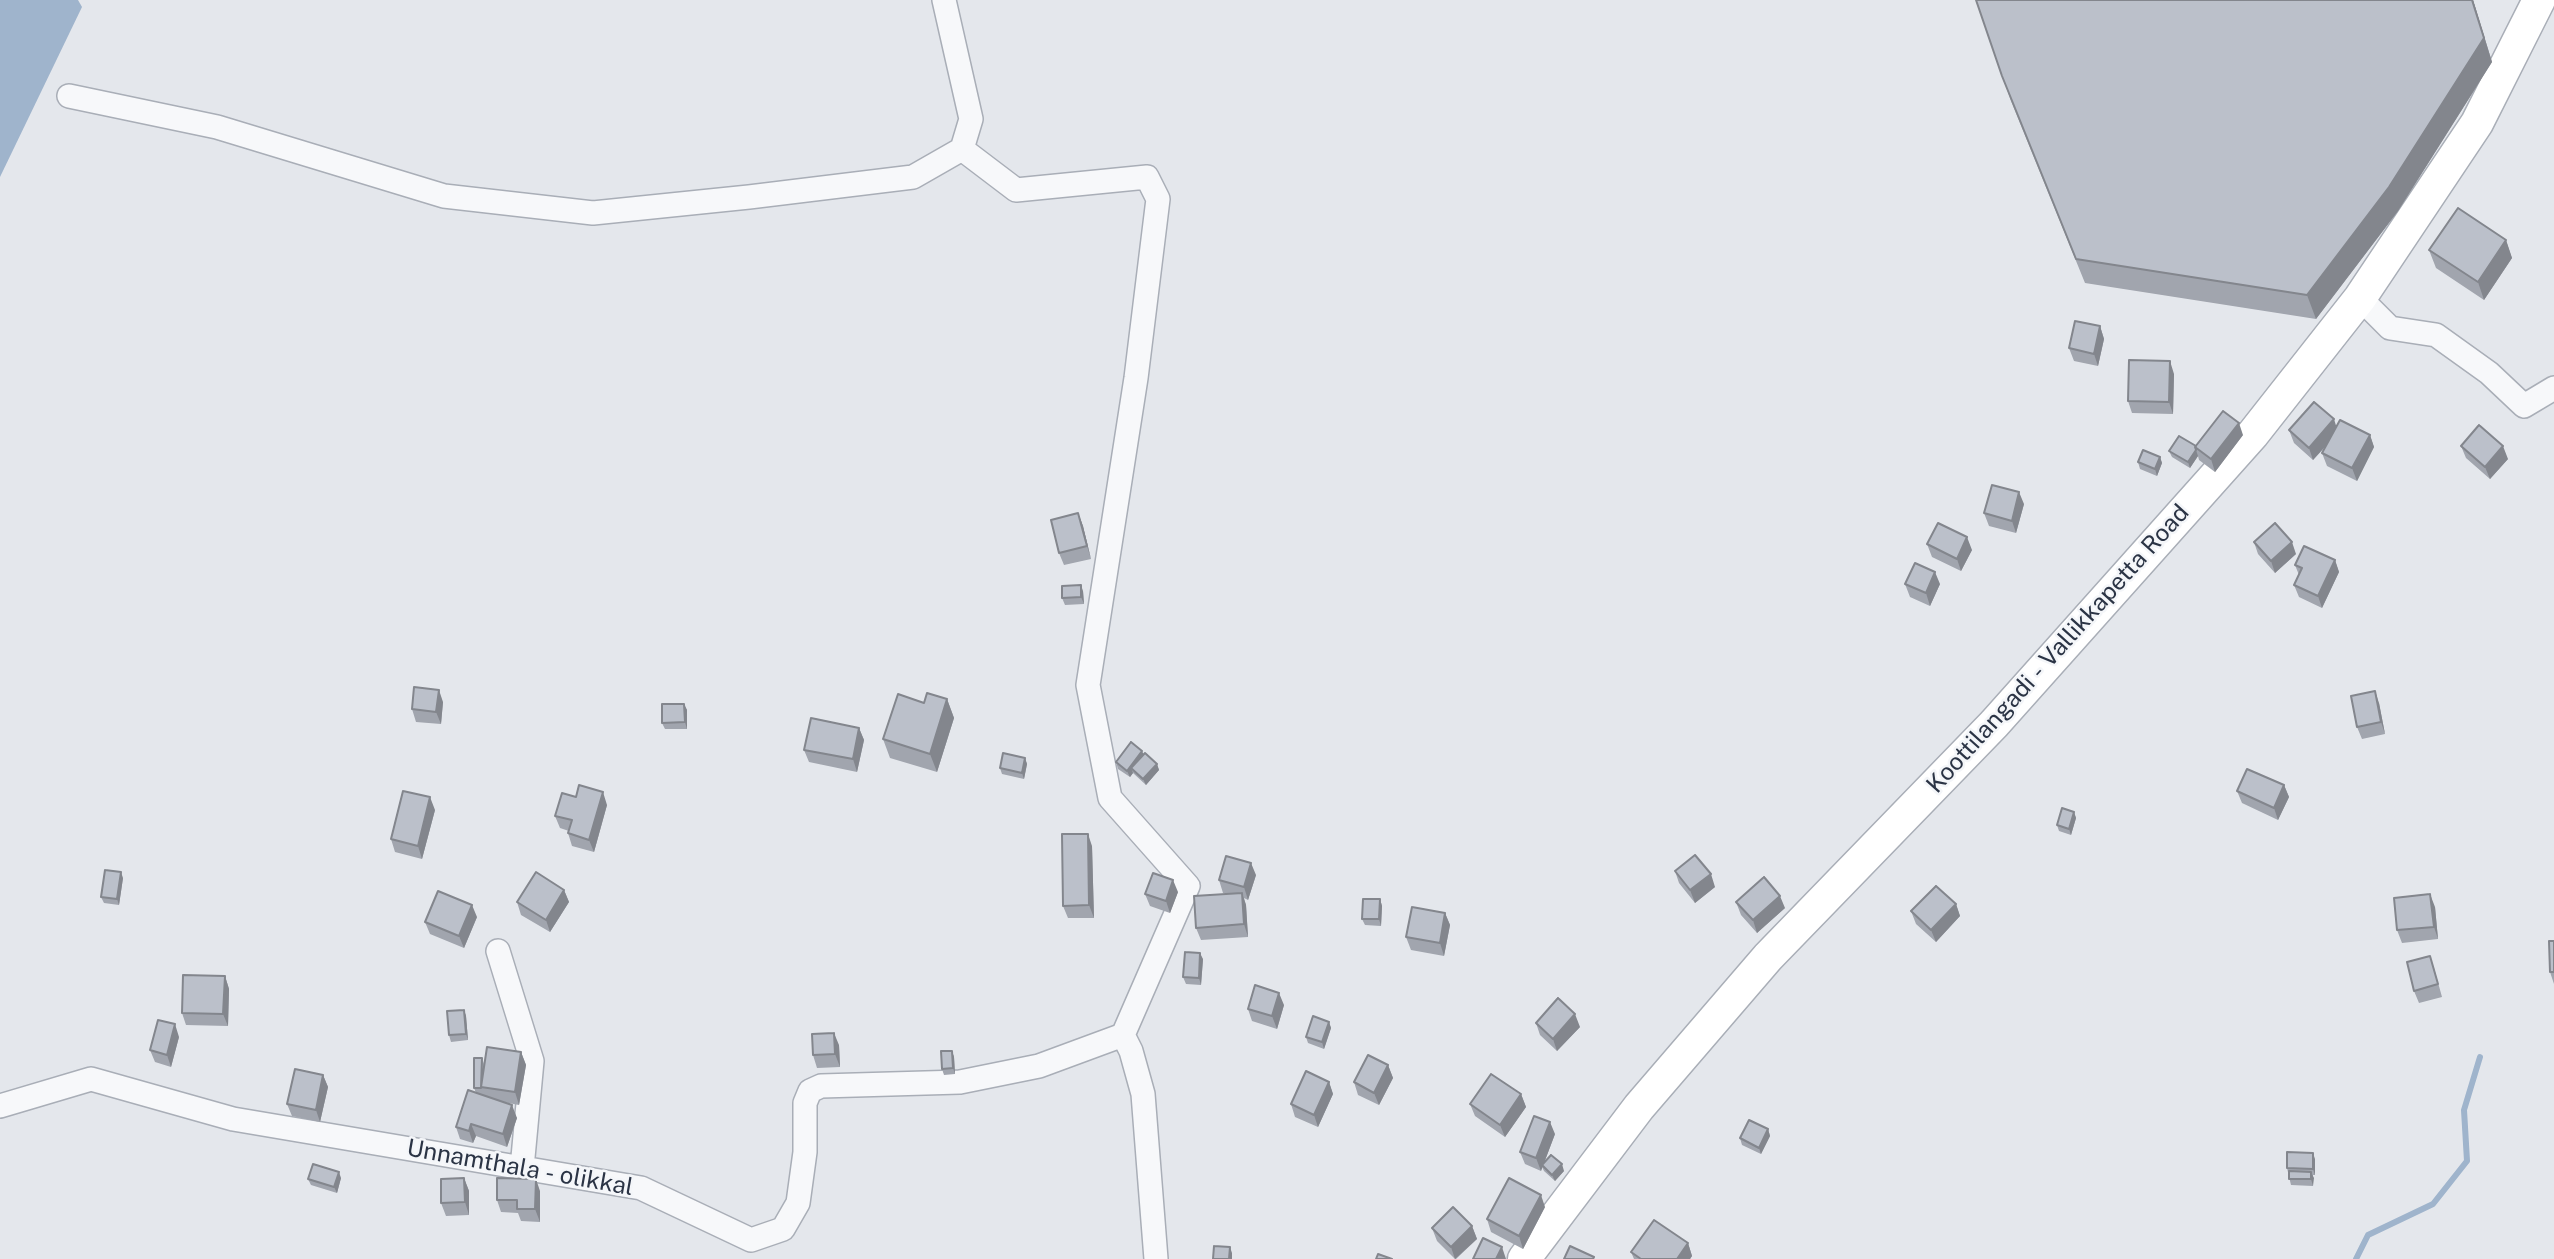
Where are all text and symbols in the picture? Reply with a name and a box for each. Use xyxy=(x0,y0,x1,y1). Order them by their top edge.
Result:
street label: Koottilangadi - Vallikkapetta Road xyxy=(1921,499,2195,799)
street label: Unnamthala - olikkal xyxy=(404,1134,636,1202)

